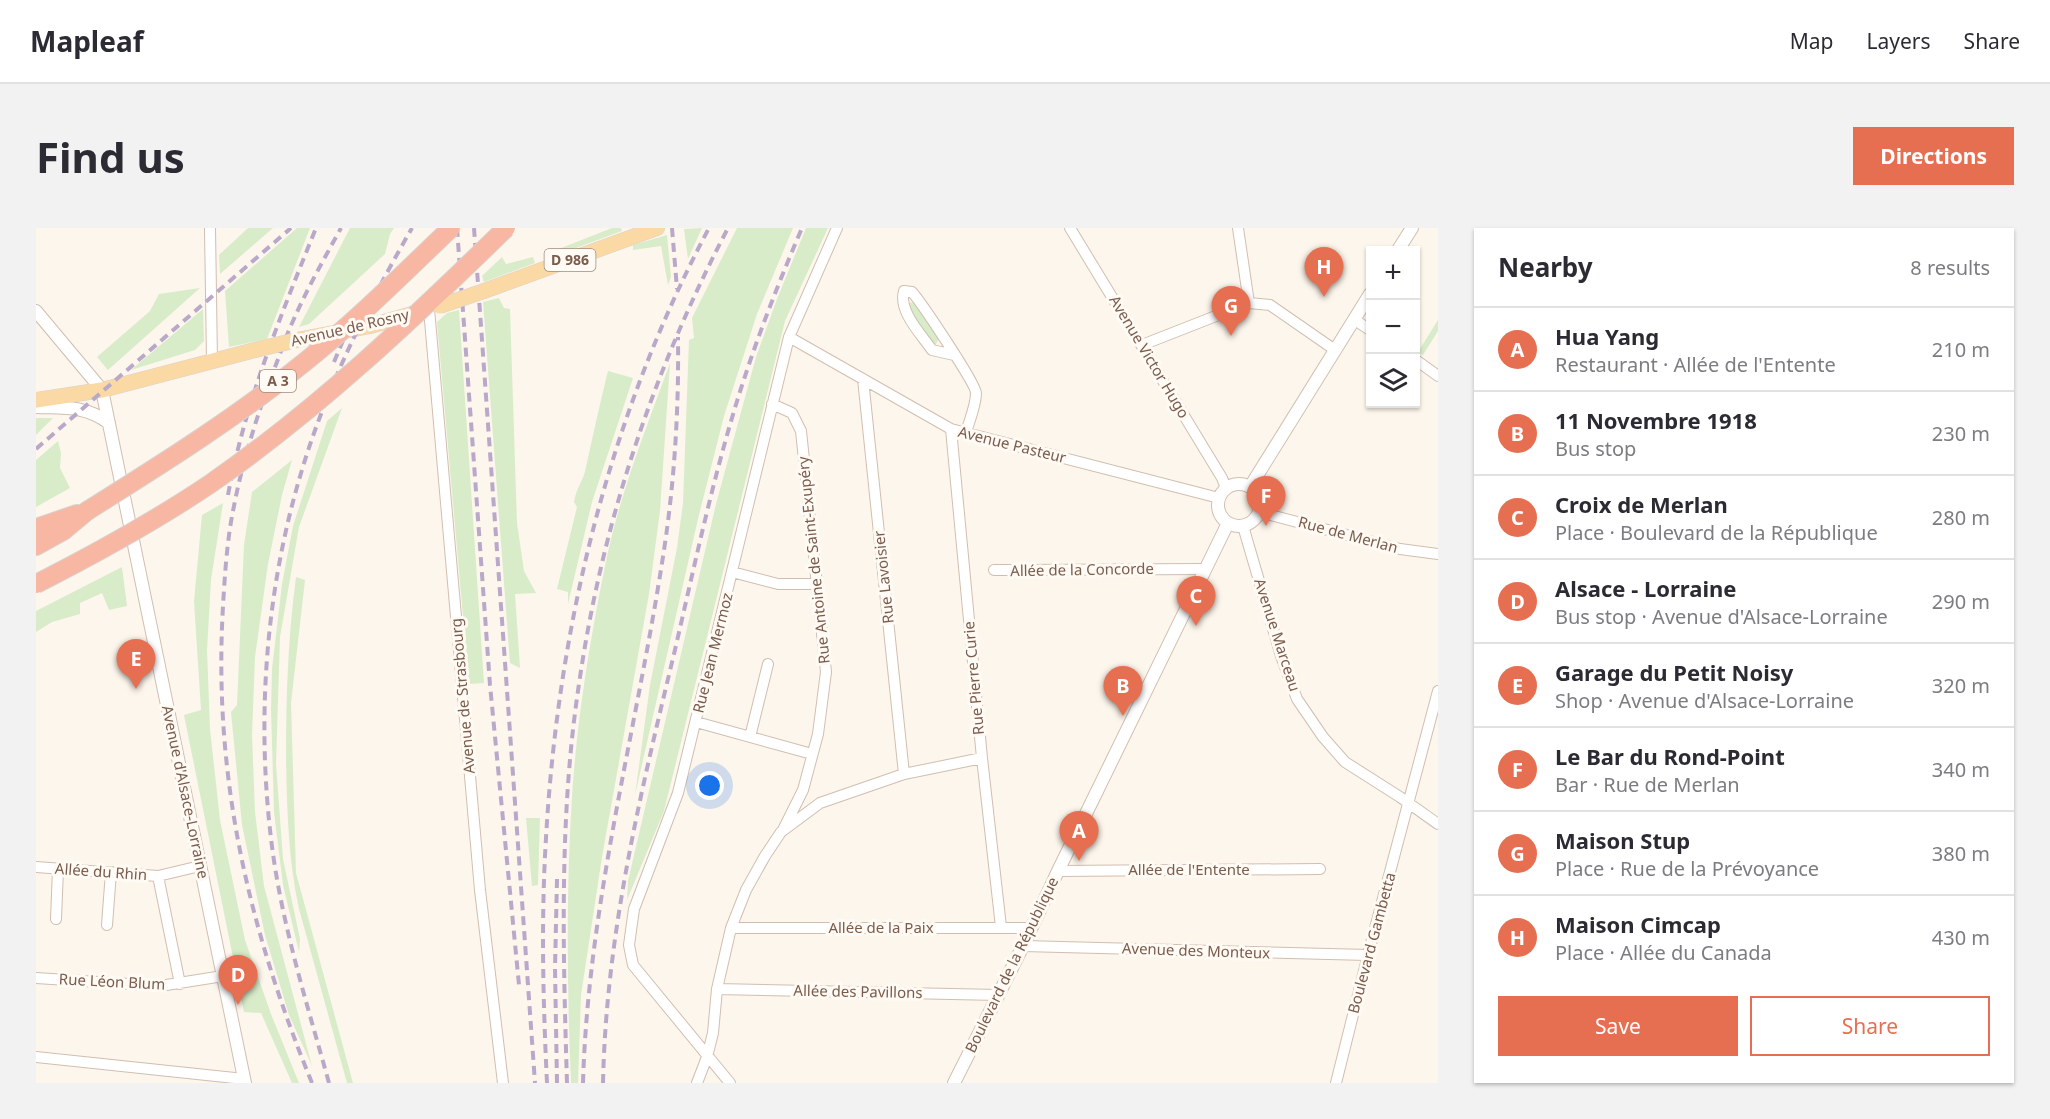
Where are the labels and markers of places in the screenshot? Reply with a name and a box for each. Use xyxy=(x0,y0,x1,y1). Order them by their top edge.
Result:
pin: H xyxy=(1304,248,1344,297)
pin: G xyxy=(1212,286,1250,336)
pin: F xyxy=(1246,476,1286,526)
pin: C xyxy=(1176,576,1216,626)
pin: E xyxy=(116,640,156,689)
pin: B xyxy=(1104,666,1142,716)
pin: A xyxy=(1060,812,1098,861)
pin: D xyxy=(218,956,258,1005)

